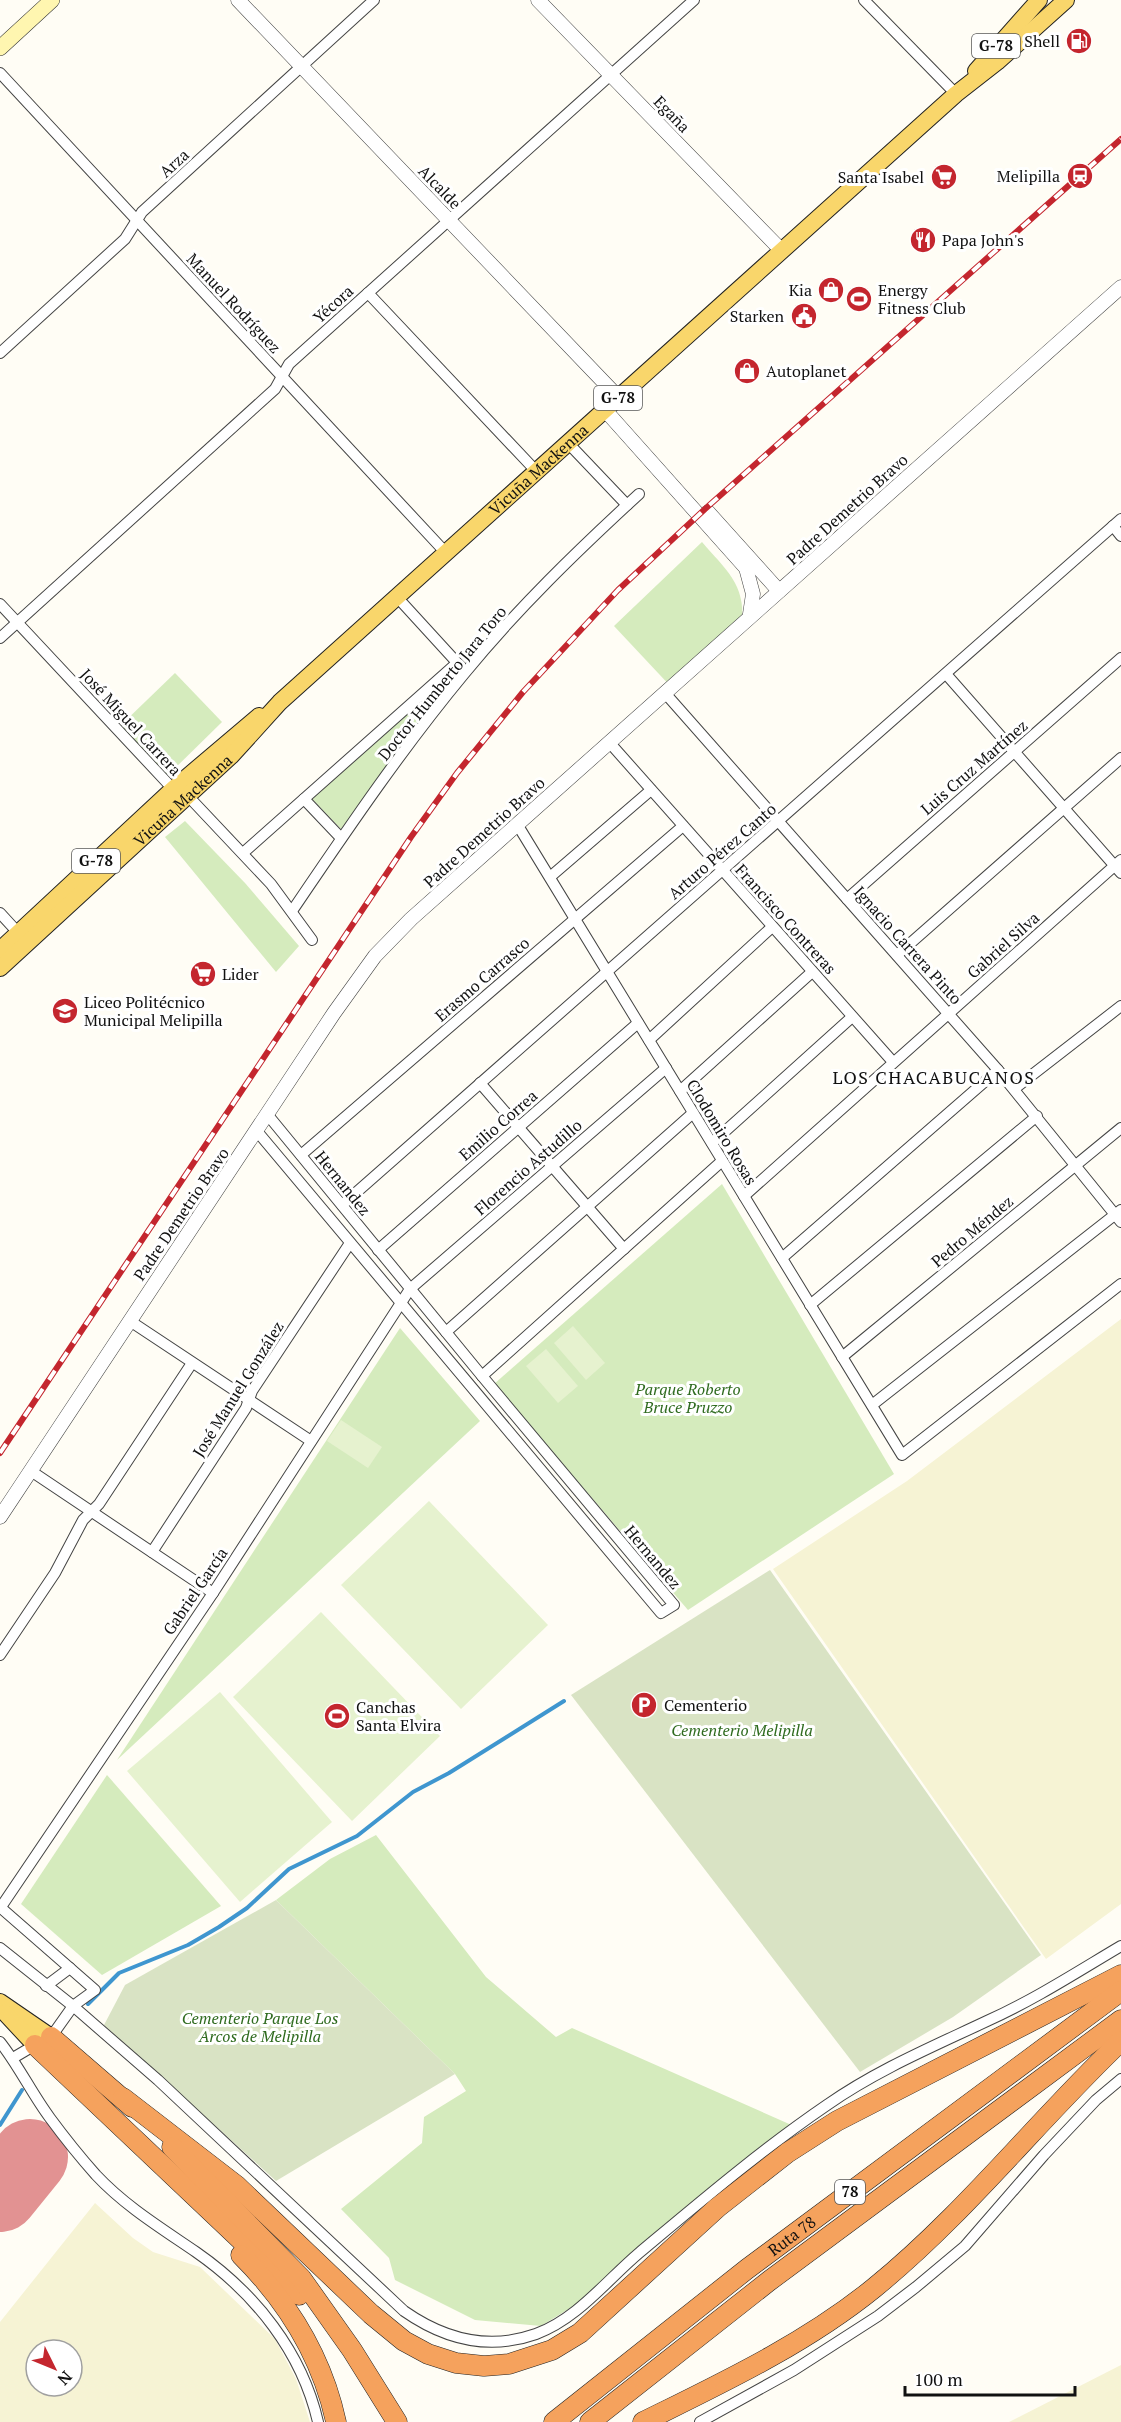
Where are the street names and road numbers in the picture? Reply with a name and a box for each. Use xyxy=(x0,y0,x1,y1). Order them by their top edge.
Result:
road number: G-78 xyxy=(972,34,1020,58)
street label: Egaña xyxy=(649,91,695,137)
street label: Arza xyxy=(154,144,194,182)
street label: Alcalde xyxy=(414,160,466,214)
street label: Manuel Rodríguez xyxy=(182,248,286,358)
street label: Yécora xyxy=(308,280,358,328)
road number: G-78 xyxy=(594,386,642,410)
street label: Vicuña Mackenna xyxy=(484,419,593,520)
street label: Padre Demetrio Bravo xyxy=(782,448,912,569)
street label: Doctor Humberto Jara Toro xyxy=(373,601,511,765)
street label: José Miguel Carrera xyxy=(76,664,186,780)
street label: Luis Cruz Martínez xyxy=(916,714,1032,820)
street label: Vicuña Mackenna xyxy=(129,749,237,851)
street label: Padre Demetrio Bravo xyxy=(419,771,549,892)
street label: Arturo Pérez Canto xyxy=(663,798,781,904)
road number: G-78 xyxy=(72,849,120,873)
street label: Francisco Contreras xyxy=(731,859,841,979)
street label: Ignacio Carrera Pinto xyxy=(849,881,967,1009)
street label: Gabriel Silva xyxy=(962,907,1044,983)
street label: Erasmo Carrasco xyxy=(430,932,534,1026)
street label: Clodomiro Rosas xyxy=(682,1075,762,1189)
street label: Emilio Correa xyxy=(454,1085,542,1165)
street label: Florencio Astudillo xyxy=(469,1114,587,1220)
street label: Padre Demetrio Bravo xyxy=(128,1143,234,1285)
street label: Hernandez xyxy=(310,1146,376,1220)
street label: Pedro Méndez xyxy=(926,1190,1018,1272)
street label: José Manuel González xyxy=(187,1317,289,1461)
street label: Hernandez xyxy=(620,1520,686,1594)
street label: Gabriel García xyxy=(158,1543,232,1639)
road number: 78 xyxy=(835,2180,865,2204)
street label: Ruta 78 xyxy=(763,2211,820,2261)

